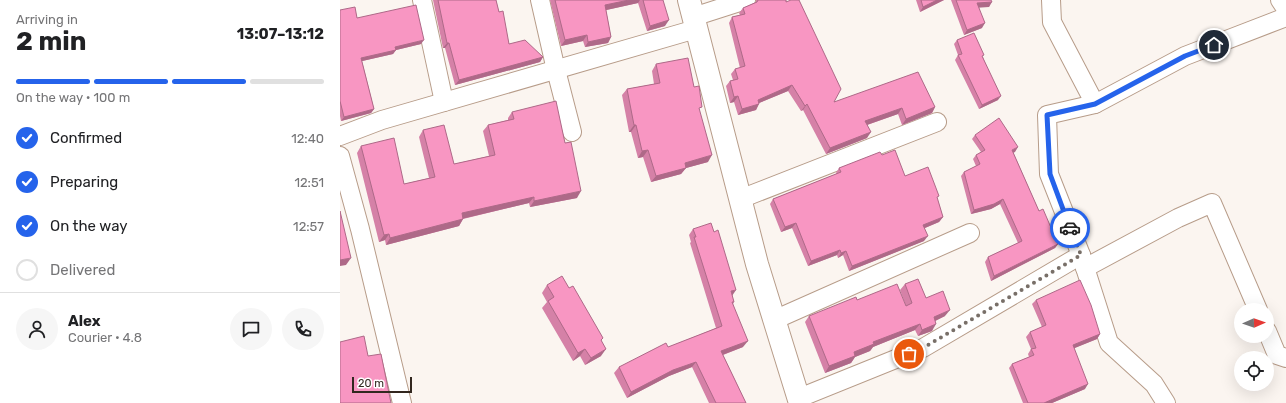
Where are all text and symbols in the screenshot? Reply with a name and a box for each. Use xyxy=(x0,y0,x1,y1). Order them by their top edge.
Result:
text: Arriving in xyxy=(16,12,78,27)
text: 13:07–13:12 xyxy=(237,25,324,43)
text: 2 min xyxy=(16,26,86,57)
pin xyxy=(1197,28,1231,62)
icon: home xyxy=(1203,34,1225,56)
text: On the way · 100 m xyxy=(16,90,130,105)
icon: check xyxy=(16,127,38,149)
text: Confirmed xyxy=(50,129,122,147)
text: 12:40 xyxy=(291,131,324,146)
icon: check xyxy=(16,171,38,193)
text: Preparing xyxy=(50,173,118,191)
text: 12:51 xyxy=(294,175,324,190)
courier xyxy=(1050,208,1090,248)
icon: check xyxy=(16,215,38,237)
text: On the way xyxy=(50,217,128,235)
icon: car xyxy=(1059,217,1081,239)
text: 12:57 xyxy=(293,219,324,234)
text: Delivered xyxy=(50,261,115,279)
north arrow xyxy=(1234,303,1274,343)
map controls xyxy=(1234,303,1274,391)
button: person xyxy=(16,308,58,350)
button: chat xyxy=(230,308,272,350)
button: phone xyxy=(282,308,324,350)
text: Alex xyxy=(68,312,101,330)
text: Courier · 4.8 xyxy=(68,330,142,345)
pin xyxy=(892,337,926,371)
icon: bag xyxy=(898,343,920,365)
button: locate xyxy=(1234,351,1274,391)
scale bar xyxy=(352,375,412,394)
text: 20 m xyxy=(358,377,384,390)

